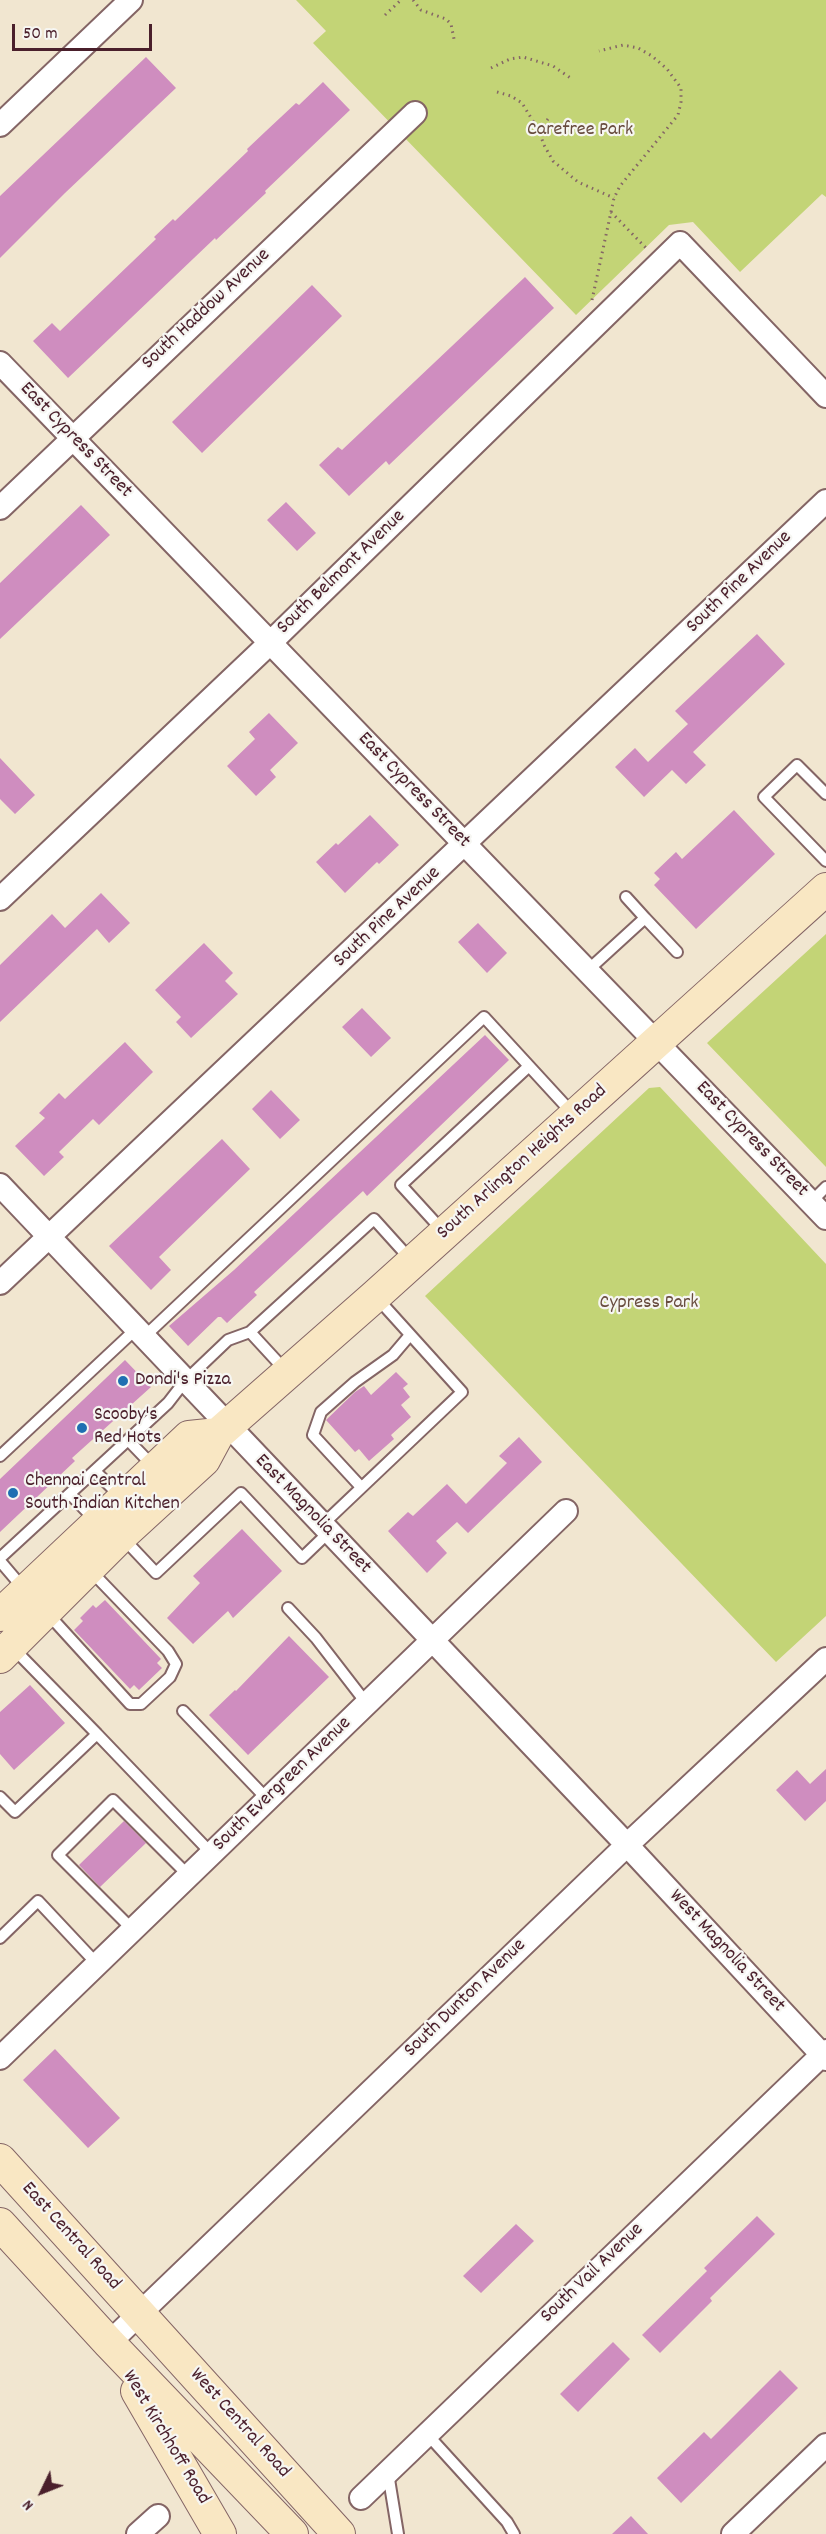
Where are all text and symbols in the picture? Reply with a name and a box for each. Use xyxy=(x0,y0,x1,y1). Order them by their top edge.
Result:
scale bar xyxy=(15,12,154,50)
text: 50 m xyxy=(23,22,58,47)
park label: Carefree Park xyxy=(527,119,633,143)
street label: South Haddow Avenue xyxy=(138,244,276,376)
street label: East Cypress Street xyxy=(13,378,137,504)
street label: South Belmont Avenue xyxy=(273,506,411,640)
street label: South Pine Avenue xyxy=(682,527,798,639)
street label: East Cypress Street xyxy=(351,728,475,854)
street label: South Pine Avenue xyxy=(330,862,446,974)
street label: East Cypress Street xyxy=(689,1077,813,1203)
street label: South Arlington Heights Road xyxy=(433,1080,613,1246)
park label: Cypress Park xyxy=(600,1292,698,1316)
place label: Dondi's Pizza xyxy=(135,1369,231,1393)
marker: Dondi's Pizza xyxy=(116,1374,130,1388)
place label: Scooby's Red Hots xyxy=(94,1404,161,1451)
marker: Scooby's Red Hots xyxy=(75,1421,89,1435)
street label: East Magnolia Street xyxy=(249,1450,375,1580)
place label: Chennai Central South Indian Kitchen xyxy=(25,1470,180,1517)
marker: Chennai Central South Indian Kitchen xyxy=(6,1486,20,1500)
street label: South Evergreen Avenue xyxy=(209,1713,357,1857)
street label: West Magnolia Street xyxy=(663,1885,789,2019)
street label: South Dunton Avenue xyxy=(400,1935,532,2063)
street label: East Central Road xyxy=(15,2178,125,2296)
street label: South Vail Avenue xyxy=(536,2219,650,2329)
street label: West Central Road xyxy=(183,2364,295,2484)
street label: West Kirchhoff Road xyxy=(116,2367,214,2509)
north arrow xyxy=(12,2462,72,2522)
text: N xyxy=(17,2494,40,2515)

